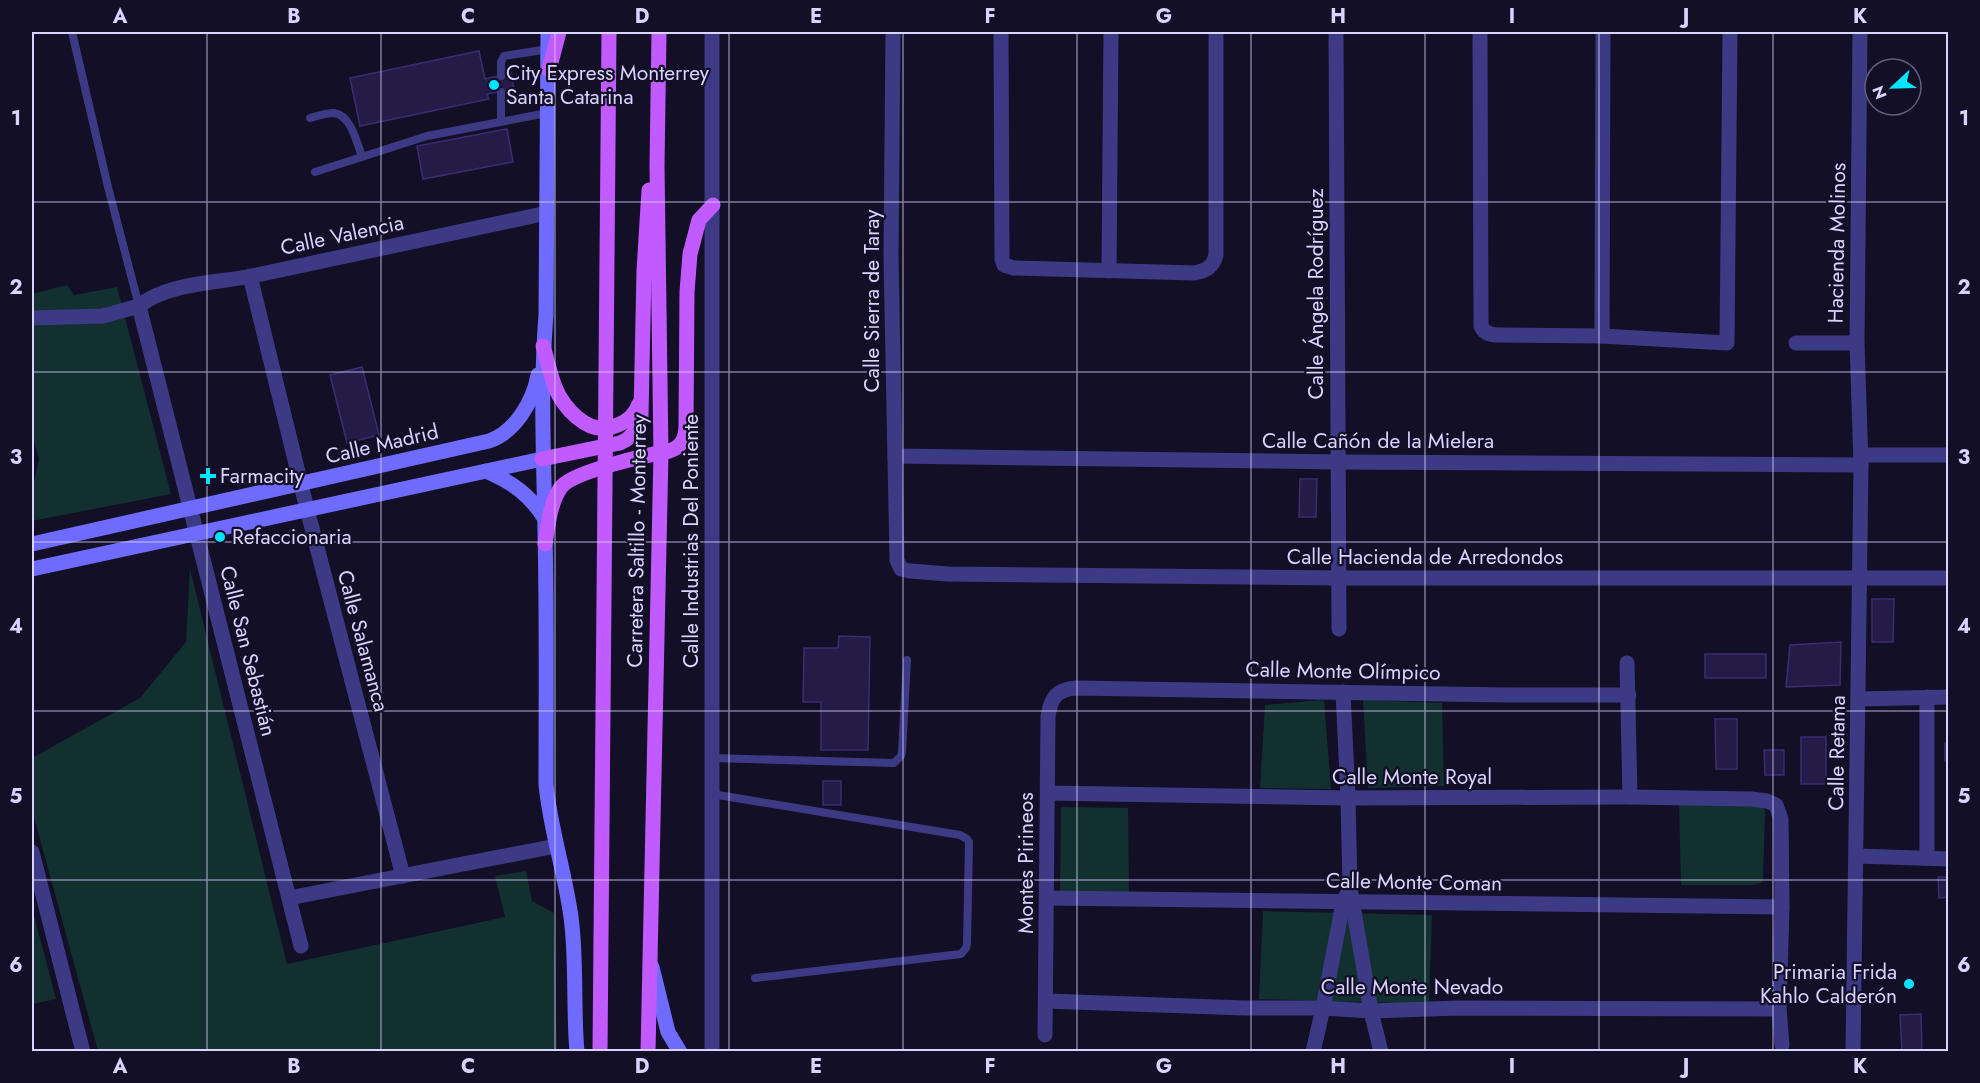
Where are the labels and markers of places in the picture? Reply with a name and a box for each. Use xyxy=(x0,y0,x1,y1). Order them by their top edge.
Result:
place label: City Express Monterrey Santa Catarina xyxy=(506,58,710,112)
marker: City Express Monterrey Santa Catarina xyxy=(487,78,501,92)
place label: Farmacity xyxy=(220,461,304,491)
marker: Farmacity xyxy=(201,469,215,483)
place label: Refaccionaria xyxy=(232,522,352,552)
marker: Refaccionaria xyxy=(213,530,227,544)
place label: Primaria Frida Kahlo Calderón xyxy=(1760,957,1897,1011)
marker: Primaria Frida Kahlo Calderón xyxy=(1902,977,1916,991)

